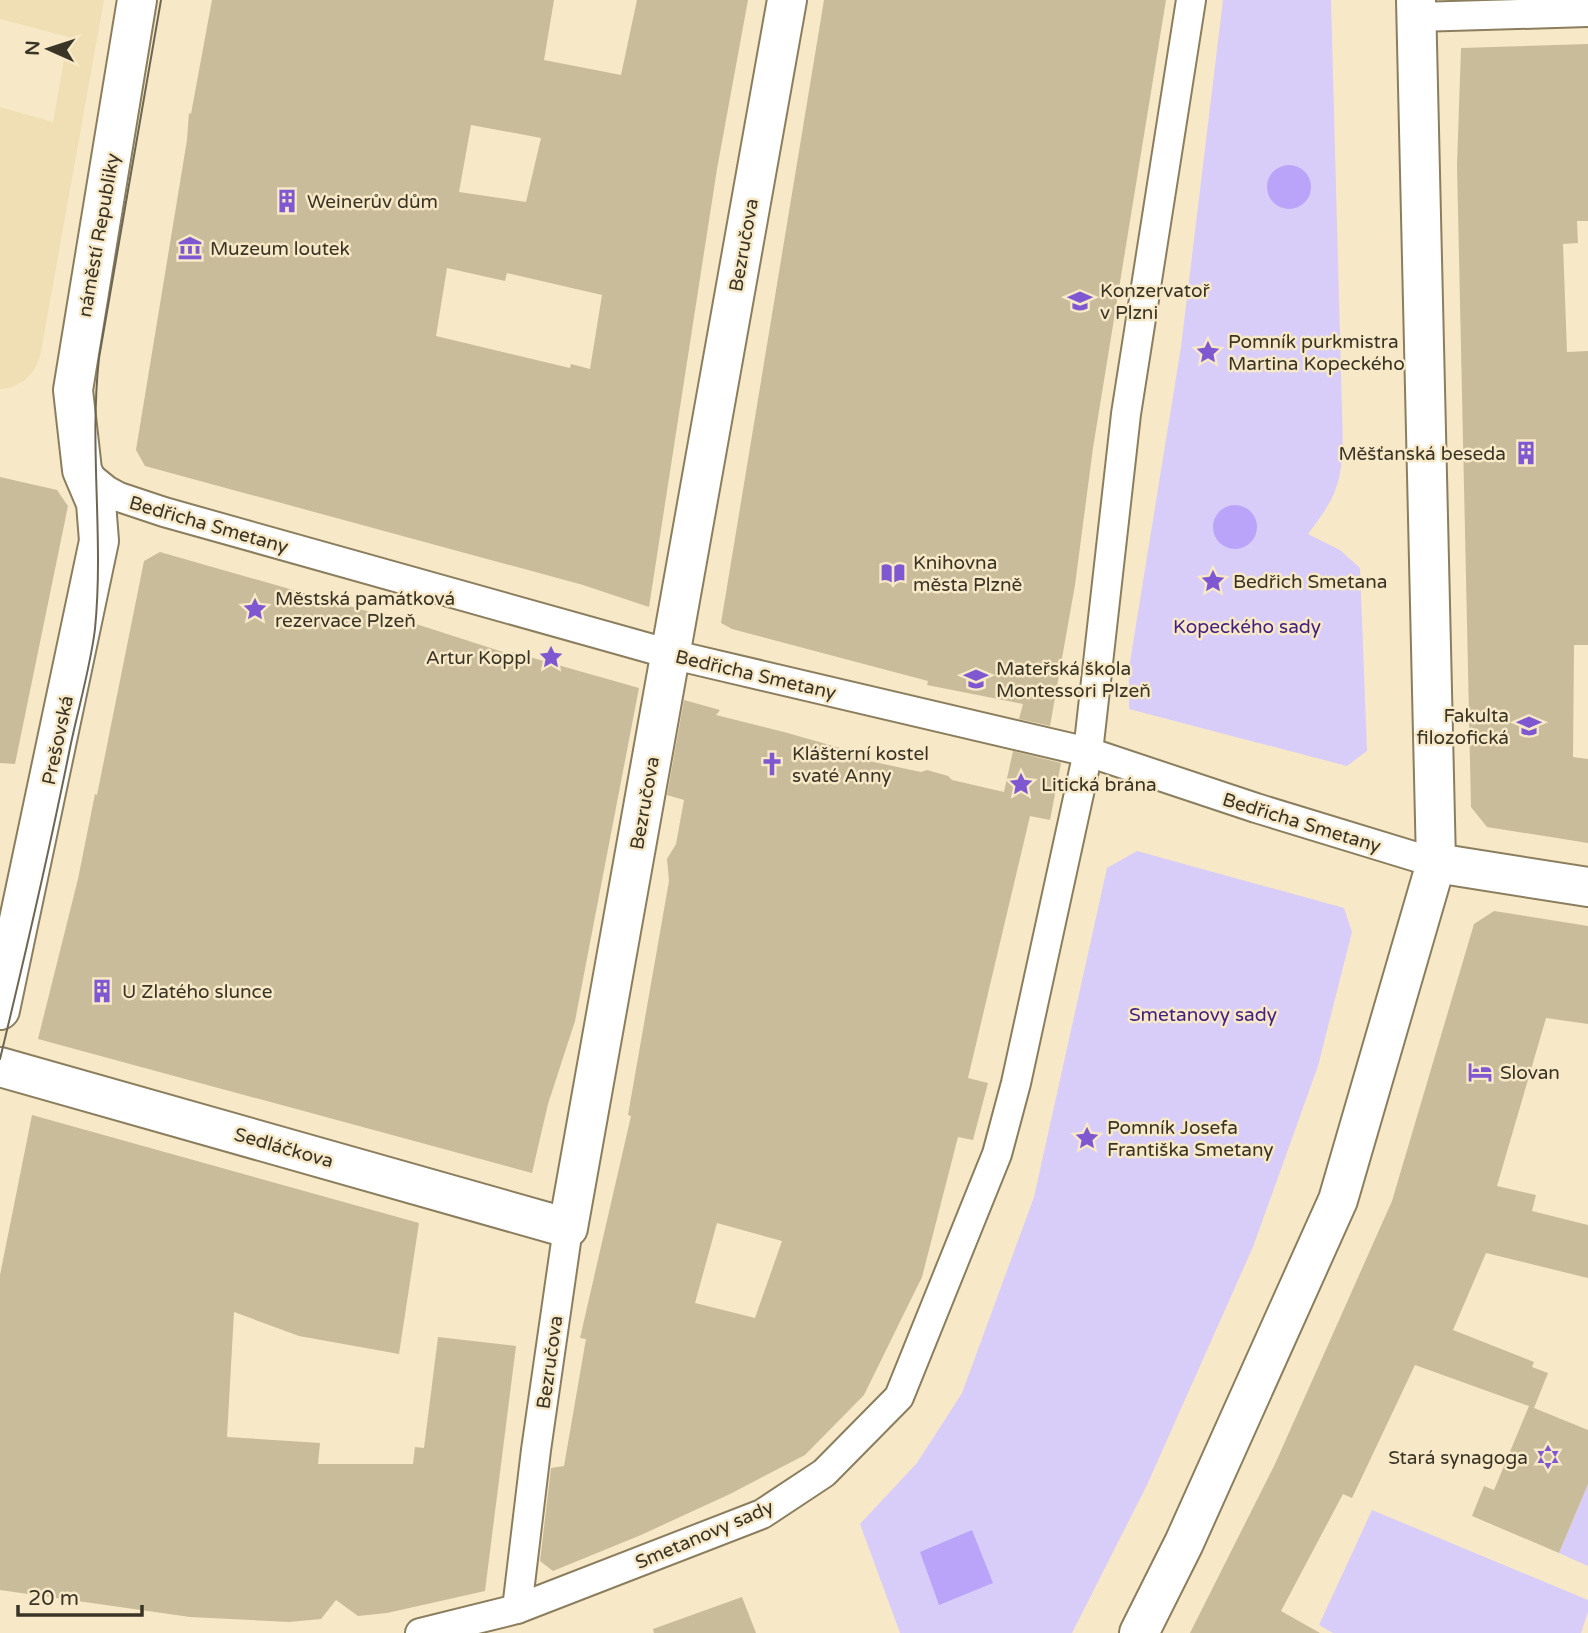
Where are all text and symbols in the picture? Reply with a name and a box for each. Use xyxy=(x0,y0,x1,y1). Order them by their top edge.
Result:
north arrow xyxy=(14,14,84,84)
text: N xyxy=(22,40,44,56)
street label: náměstí Republiky xyxy=(74,151,124,319)
building icon: Weinerův dům xyxy=(273,187,301,215)
place label: Weinerův dům xyxy=(307,191,438,213)
street label: Bezručova xyxy=(725,197,763,293)
museum icon: Muzeum loutek xyxy=(176,234,204,262)
place label: Muzeum loutek xyxy=(210,238,350,260)
place label: Konzervatoř v Plzni xyxy=(1100,280,1210,324)
school or university icon: Konzervatoř v Plzni xyxy=(1066,287,1094,315)
place label: Pomník purkmistra Martina Kopeckého xyxy=(1228,331,1405,375)
place icon: Pomník purkmistra Martina Kopeckého xyxy=(1194,338,1222,366)
building icon: Měšťanská beseda xyxy=(1512,439,1540,467)
place label: Měšťanská beseda xyxy=(1338,443,1506,465)
street label: Bedřicha Smetany xyxy=(127,492,291,558)
place label: Knihovna města Plzně xyxy=(913,552,1022,596)
library icon: Knihovna města Plzně xyxy=(879,559,907,587)
place icon: Bedřich Smetana xyxy=(1199,567,1227,595)
place label: Bedřich Smetana xyxy=(1233,571,1387,593)
place label: Městská památková rezervace Plzeň xyxy=(275,588,455,632)
place icon: Městská památková rezervace Plzeň xyxy=(241,595,269,623)
park label: Kopeckého sady xyxy=(1173,616,1321,638)
place icon: Artur Koppl xyxy=(537,643,565,671)
street label: Bedřicha Smetany xyxy=(673,646,838,704)
place label: Artur Koppl xyxy=(426,647,531,669)
place label: Mateřská škola Montessori Plzeň xyxy=(996,658,1151,702)
school or university icon: Mateřská škola Montessori Plzeň xyxy=(962,665,990,693)
street label: Prešovská xyxy=(38,693,78,787)
place label: Fakulta filozofická xyxy=(1417,705,1509,749)
school or university icon: Fakulta filozofická xyxy=(1515,712,1543,740)
place label: Klášterní kostel svaté Anny xyxy=(792,743,929,787)
church icon: Klášterní kostel svaté Anny xyxy=(758,750,786,778)
street label: Bezručova xyxy=(626,755,664,851)
place icon: Litická brána xyxy=(1007,770,1035,798)
place label: Litická brána xyxy=(1041,774,1157,796)
street label: Bedřicha Smetany xyxy=(1220,788,1384,858)
building icon: U Zlatého slunce xyxy=(88,977,116,1005)
place label: U Zlatého slunce xyxy=(122,981,272,1003)
park label: Smetanovy sady xyxy=(1129,1004,1277,1026)
hotel icon: Slovan xyxy=(1466,1058,1494,1086)
place label: Slovan xyxy=(1500,1062,1560,1084)
place label: Pomník Josefa Františka Smetany xyxy=(1107,1117,1274,1161)
street label: Sedláčkova xyxy=(232,1123,336,1173)
place icon: Pomník Josefa Františka Smetany xyxy=(1073,1124,1101,1152)
street label: Bezručova xyxy=(533,1314,567,1410)
synagogue icon: Stará synagoga xyxy=(1534,1443,1562,1471)
place label: Stará synagoga xyxy=(1388,1447,1528,1469)
street label: Smetanovy sady xyxy=(632,1496,777,1574)
scale bar xyxy=(18,1574,142,1618)
text: 20 m xyxy=(28,1586,79,1611)

